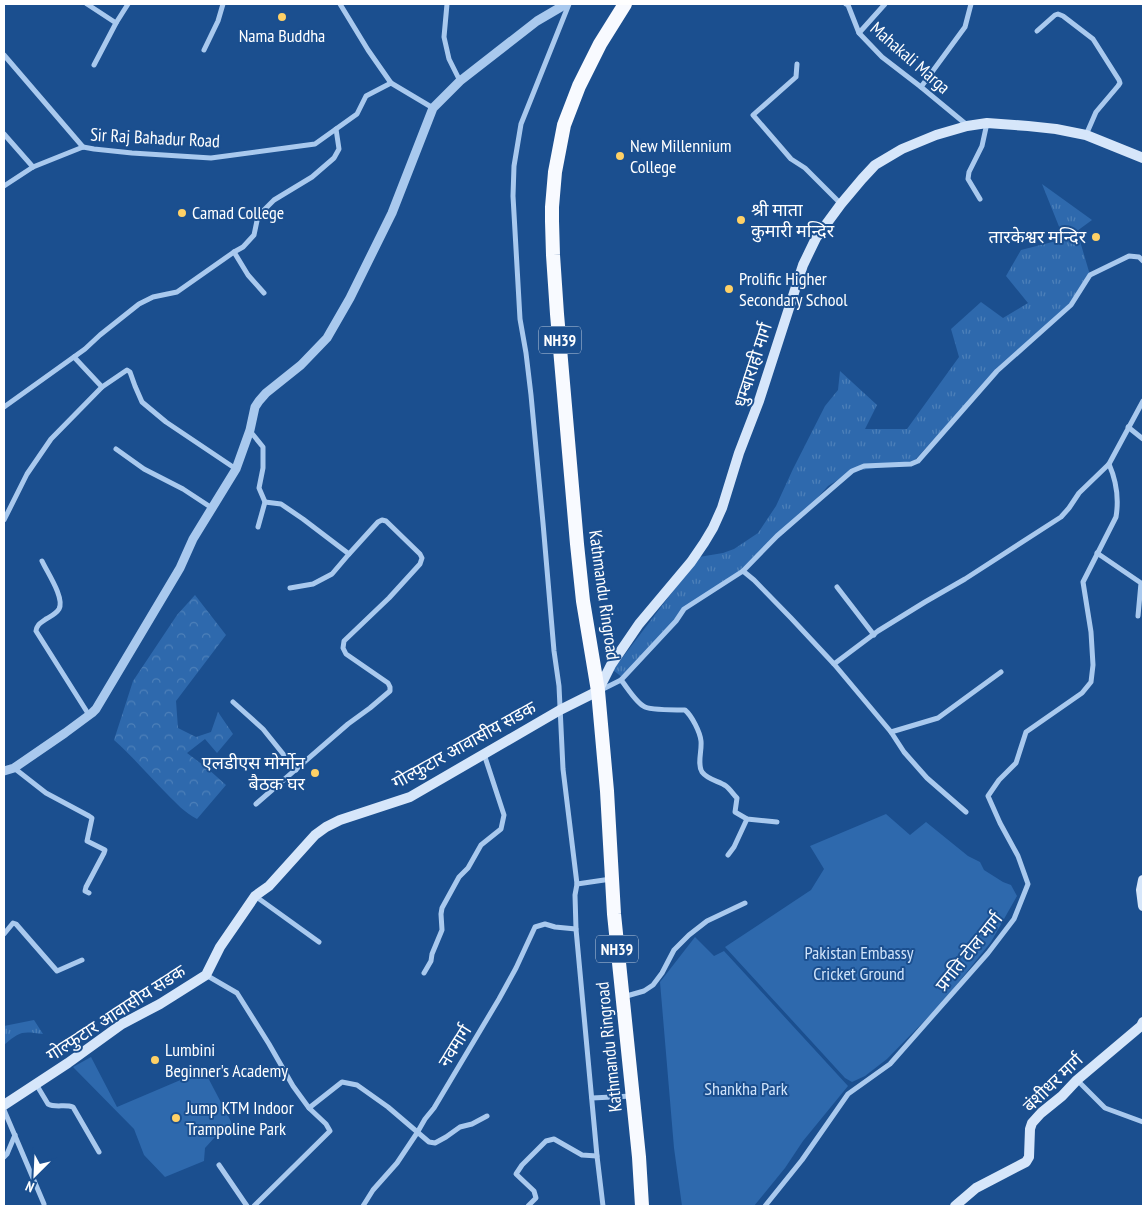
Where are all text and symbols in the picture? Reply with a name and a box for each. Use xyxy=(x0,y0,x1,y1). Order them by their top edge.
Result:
marker: Nama Buddha xyxy=(276,11,288,23)
street label: Mahakali Marga xyxy=(866,17,955,99)
place label: Nama Buddha xyxy=(239,24,325,47)
street label: Sir Raj Bahadur Road xyxy=(90,123,220,152)
place label: New Millennium College xyxy=(630,134,732,178)
marker: New Millennium College xyxy=(614,150,626,162)
place label: श्री माता कुमारी मन्दिर xyxy=(751,198,835,243)
place label: Camad College xyxy=(192,201,284,224)
marker: Camad College xyxy=(176,207,188,219)
marker: श्री माता कुमारी मन्दिर xyxy=(735,214,747,226)
place label: तारकेश्वर मन्दिर xyxy=(988,225,1087,248)
marker: तारकेश्वर मन्दिर xyxy=(1090,231,1102,243)
place label: Prolific Higher Secondary School xyxy=(739,267,848,311)
marker: Prolific Higher Secondary School xyxy=(723,283,735,295)
street label: धुम्बाराही मार्ग xyxy=(728,319,778,410)
road number: NH39 xyxy=(539,326,581,354)
street label: Kathmandu Ringroad xyxy=(584,529,625,661)
street label: गोल्फुटार आवासीय सडक xyxy=(388,695,541,795)
place label: एलडीएस मोर्मोन बैठक घर xyxy=(202,751,306,795)
marker: एलडीएस मोर्मोन बैठक घर xyxy=(309,767,321,779)
street label: प्रगति टोल मार्ग xyxy=(930,907,1008,996)
road number: NH39 xyxy=(596,936,638,962)
park label: Pakistan Embassy Cricket Ground xyxy=(804,941,914,985)
street label: गोल्फुटार आवासीय सडक xyxy=(42,958,191,1067)
street label: Kathmandu Ringroad xyxy=(590,981,627,1113)
street label: नवमार्ग xyxy=(433,1019,477,1071)
place label: Lumbini Beginner's Academy xyxy=(165,1038,288,1082)
street label: बंशीधर मार्ग xyxy=(1018,1048,1088,1117)
marker: Lumbini Beginner's Academy xyxy=(149,1054,161,1066)
park label: Shankha Park xyxy=(704,1077,788,1100)
place label: Jump KTM Indoor Trampoline Park xyxy=(185,1096,294,1140)
marker: Jump KTM Indoor Trampoline Park xyxy=(170,1112,182,1124)
north arrow xyxy=(10,1150,60,1200)
text: N xyxy=(23,1177,37,1197)

